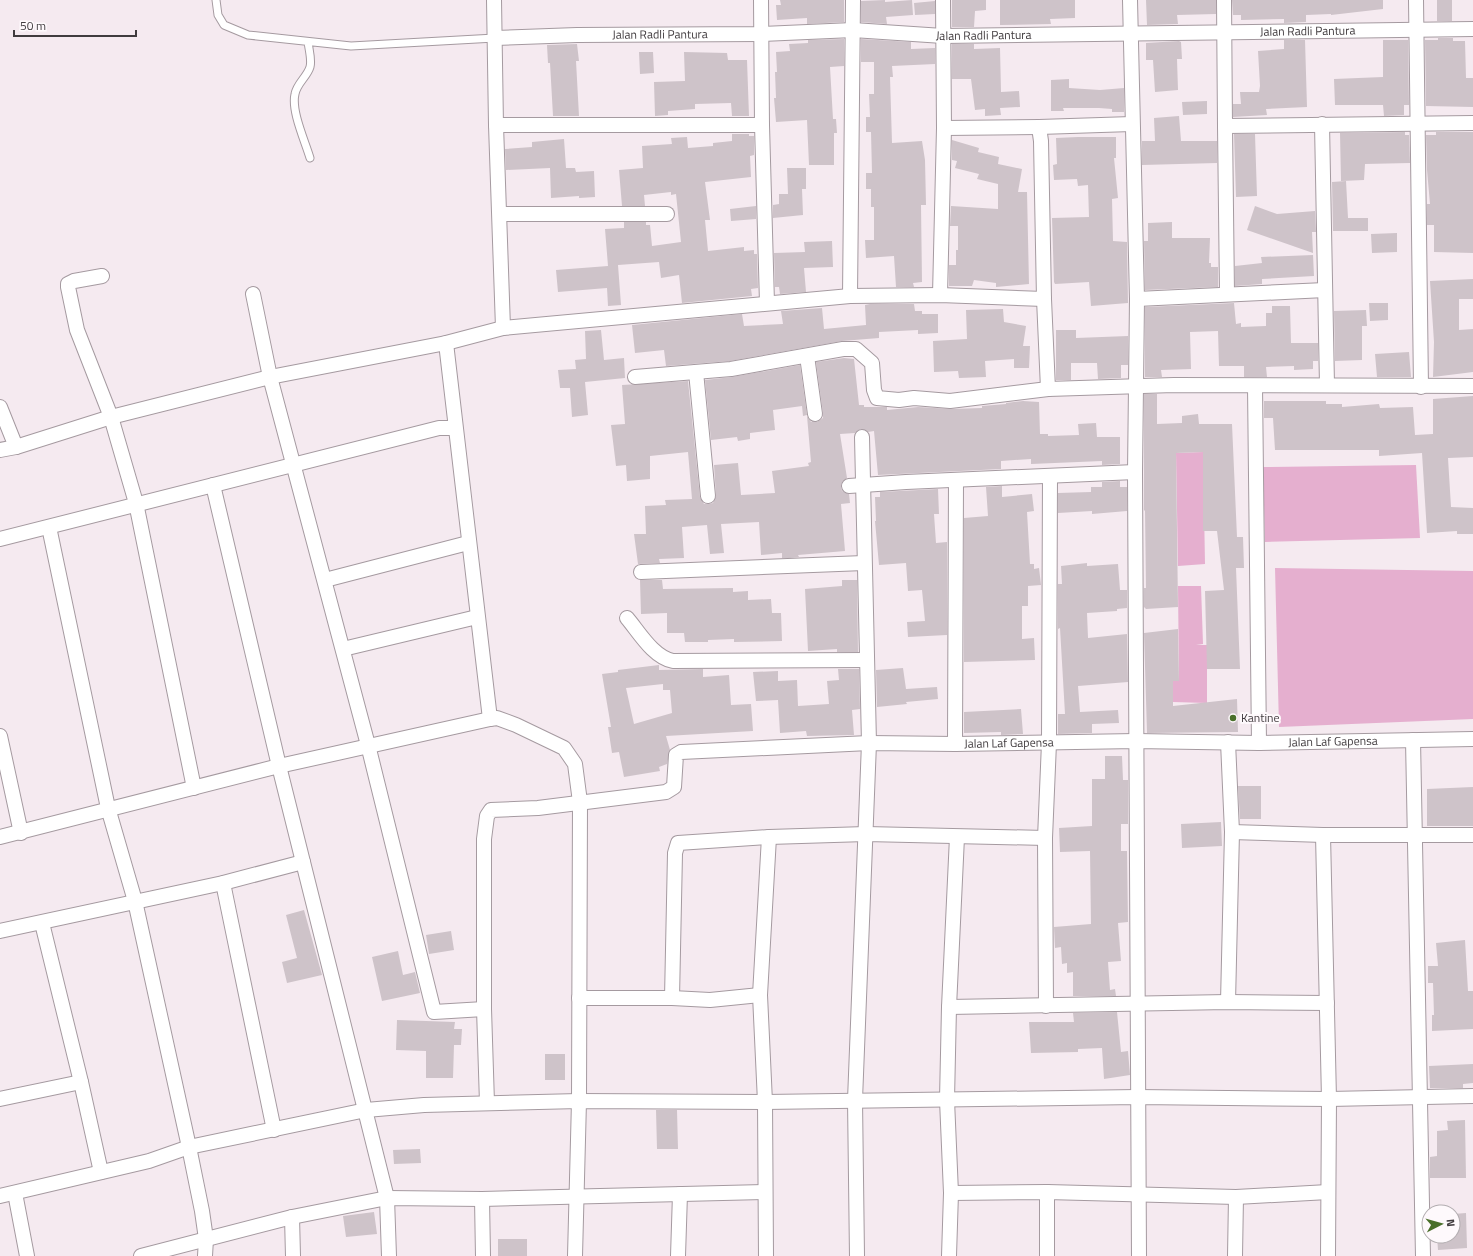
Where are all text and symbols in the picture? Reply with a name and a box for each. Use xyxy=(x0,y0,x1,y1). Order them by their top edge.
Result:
scale bar xyxy=(14,12,136,38)
text: 50 m xyxy=(20,16,46,35)
street label: Jalan Radli Pantura xyxy=(1260,21,1355,41)
street label: Jalan Radli Pantura xyxy=(612,24,708,44)
street label: Jalan Radli Pantura xyxy=(935,25,1032,45)
place label: Kantine xyxy=(1241,708,1280,727)
marker: Kantine xyxy=(1228,713,1238,723)
street label: Jalan Laf Gapensa xyxy=(1288,731,1378,751)
street label: Jalan Laf Gapensa xyxy=(964,732,1054,753)
north arrow xyxy=(1421,1204,1461,1244)
text: N xyxy=(1443,1218,1459,1228)

